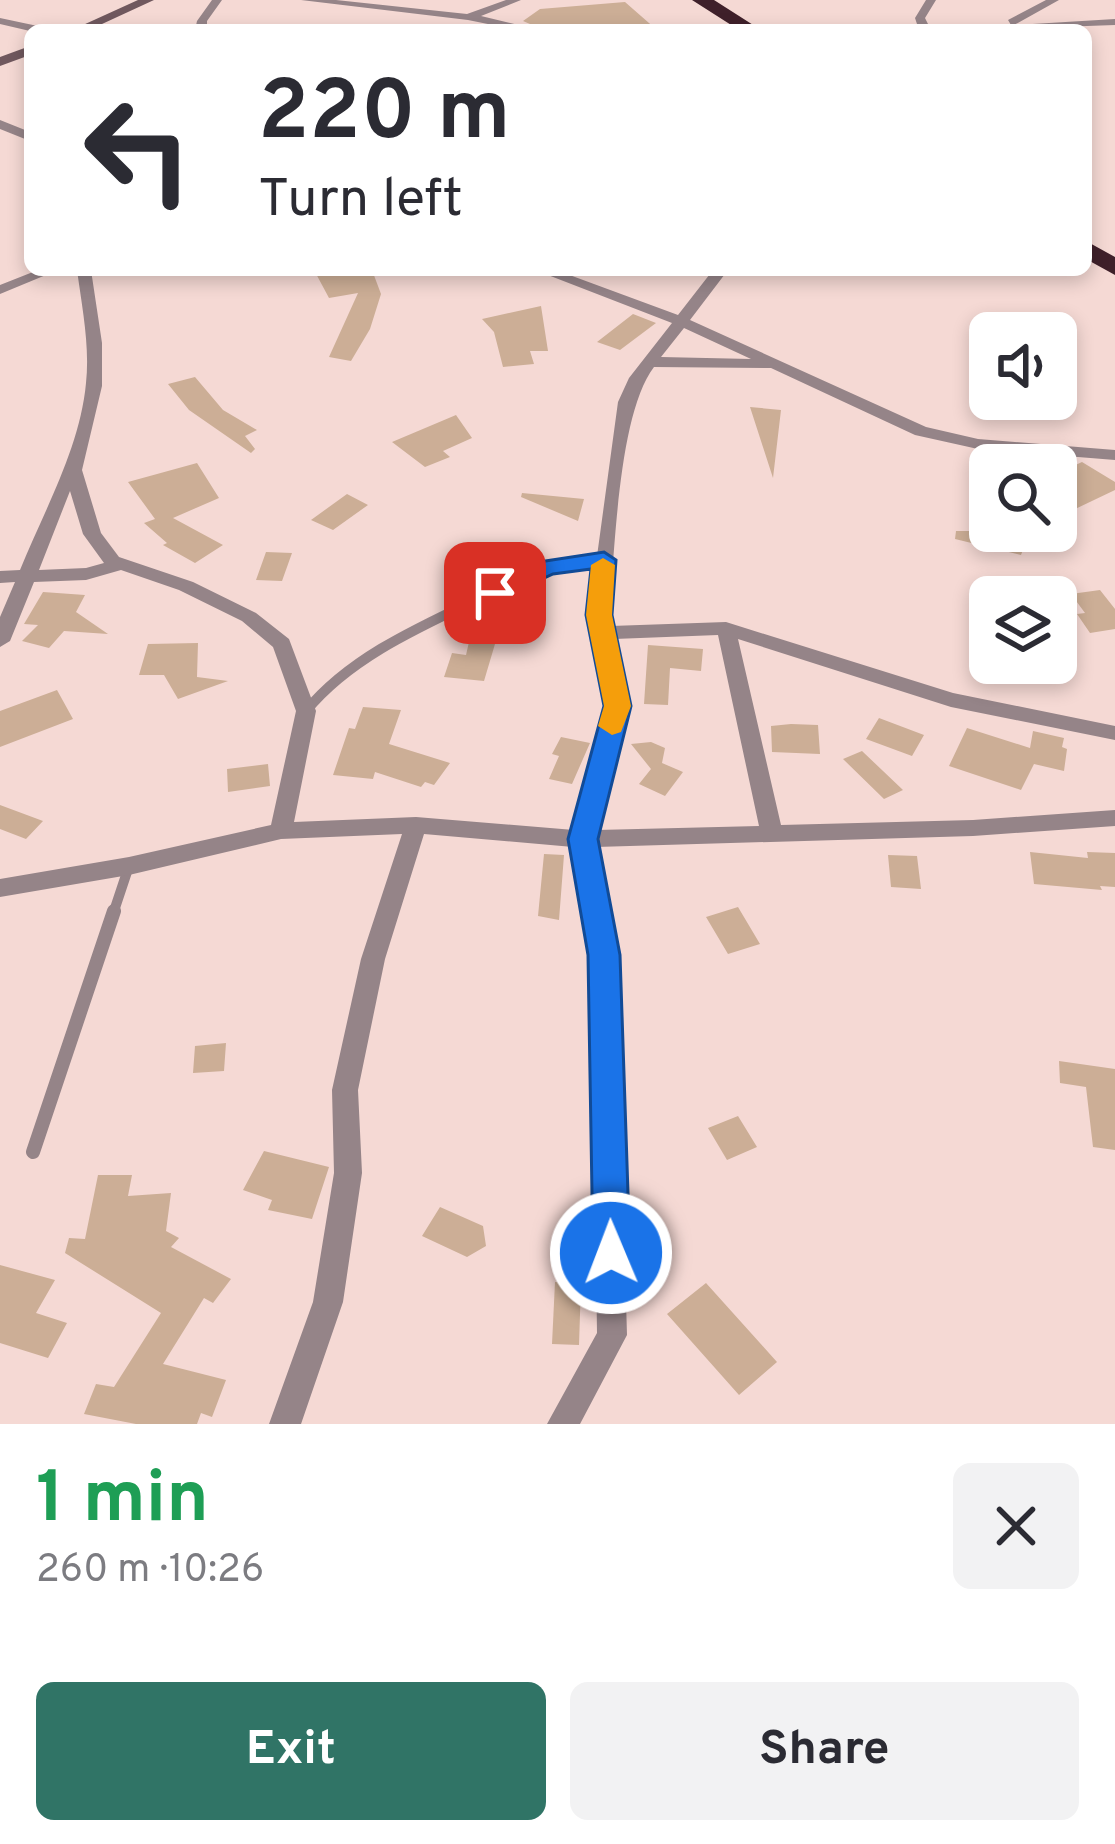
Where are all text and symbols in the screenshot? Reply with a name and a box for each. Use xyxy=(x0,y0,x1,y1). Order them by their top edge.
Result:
text: 220 m xyxy=(258,63,511,169)
icon: left xyxy=(60,72,216,228)
text: Turn left xyxy=(258,167,463,236)
map controls xyxy=(969,312,1077,684)
button: sound xyxy=(969,312,1077,420)
button: search xyxy=(969,444,1077,552)
pin xyxy=(444,542,546,644)
icon: arrive xyxy=(462,560,528,626)
button: layers xyxy=(969,576,1077,684)
position arrow xyxy=(548,1190,674,1316)
text: 1 min xyxy=(36,1456,209,1548)
button: close xyxy=(953,1463,1079,1589)
text: 260 m · 10:26 xyxy=(36,1547,264,1596)
button: Exit xyxy=(36,1682,546,1820)
button: Share xyxy=(570,1682,1079,1820)

